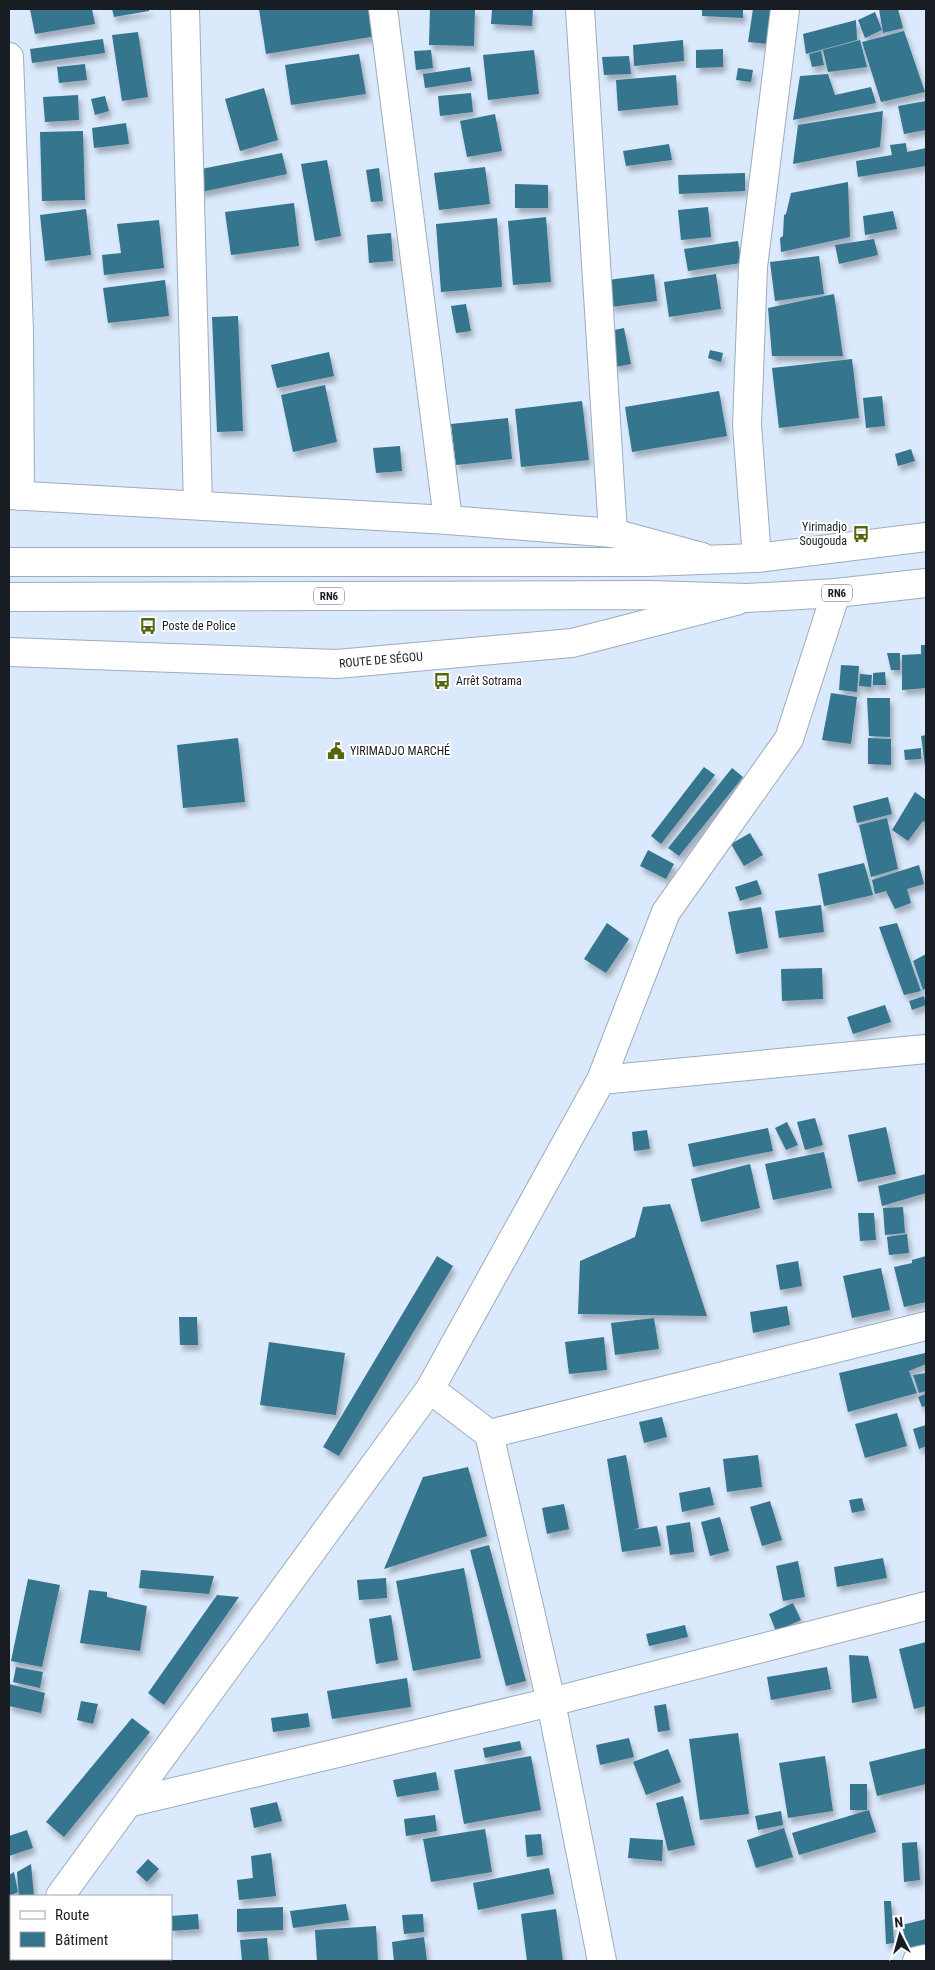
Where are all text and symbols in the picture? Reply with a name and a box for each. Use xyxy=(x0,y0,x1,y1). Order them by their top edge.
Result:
place label: Yirimadjo Sougouda xyxy=(800,520,847,548)
bus stop icon: Yirimadjo Sougouda xyxy=(851,524,871,544)
road number: RN6 xyxy=(822,584,852,602)
road number: RN6 xyxy=(314,588,344,604)
bus stop icon: Poste de Police xyxy=(138,616,158,636)
place label: Poste de Police xyxy=(162,619,236,633)
street label: ROUTE DE SÉGOU xyxy=(338,648,424,671)
bus stop icon: Arrêt Sotrama xyxy=(432,671,452,691)
place label: Arrêt Sotrama xyxy=(456,674,522,688)
public building icon: YIRIMADJO MARCHÉ xyxy=(326,741,346,761)
place label: YIRIMADJO MARCHÉ xyxy=(350,743,450,758)
legend xyxy=(10,1895,172,1960)
text: Route xyxy=(55,1906,89,1924)
north arrow xyxy=(875,1910,925,1960)
text: N xyxy=(894,1914,904,1930)
text: Bâtiment xyxy=(55,1931,108,1949)

